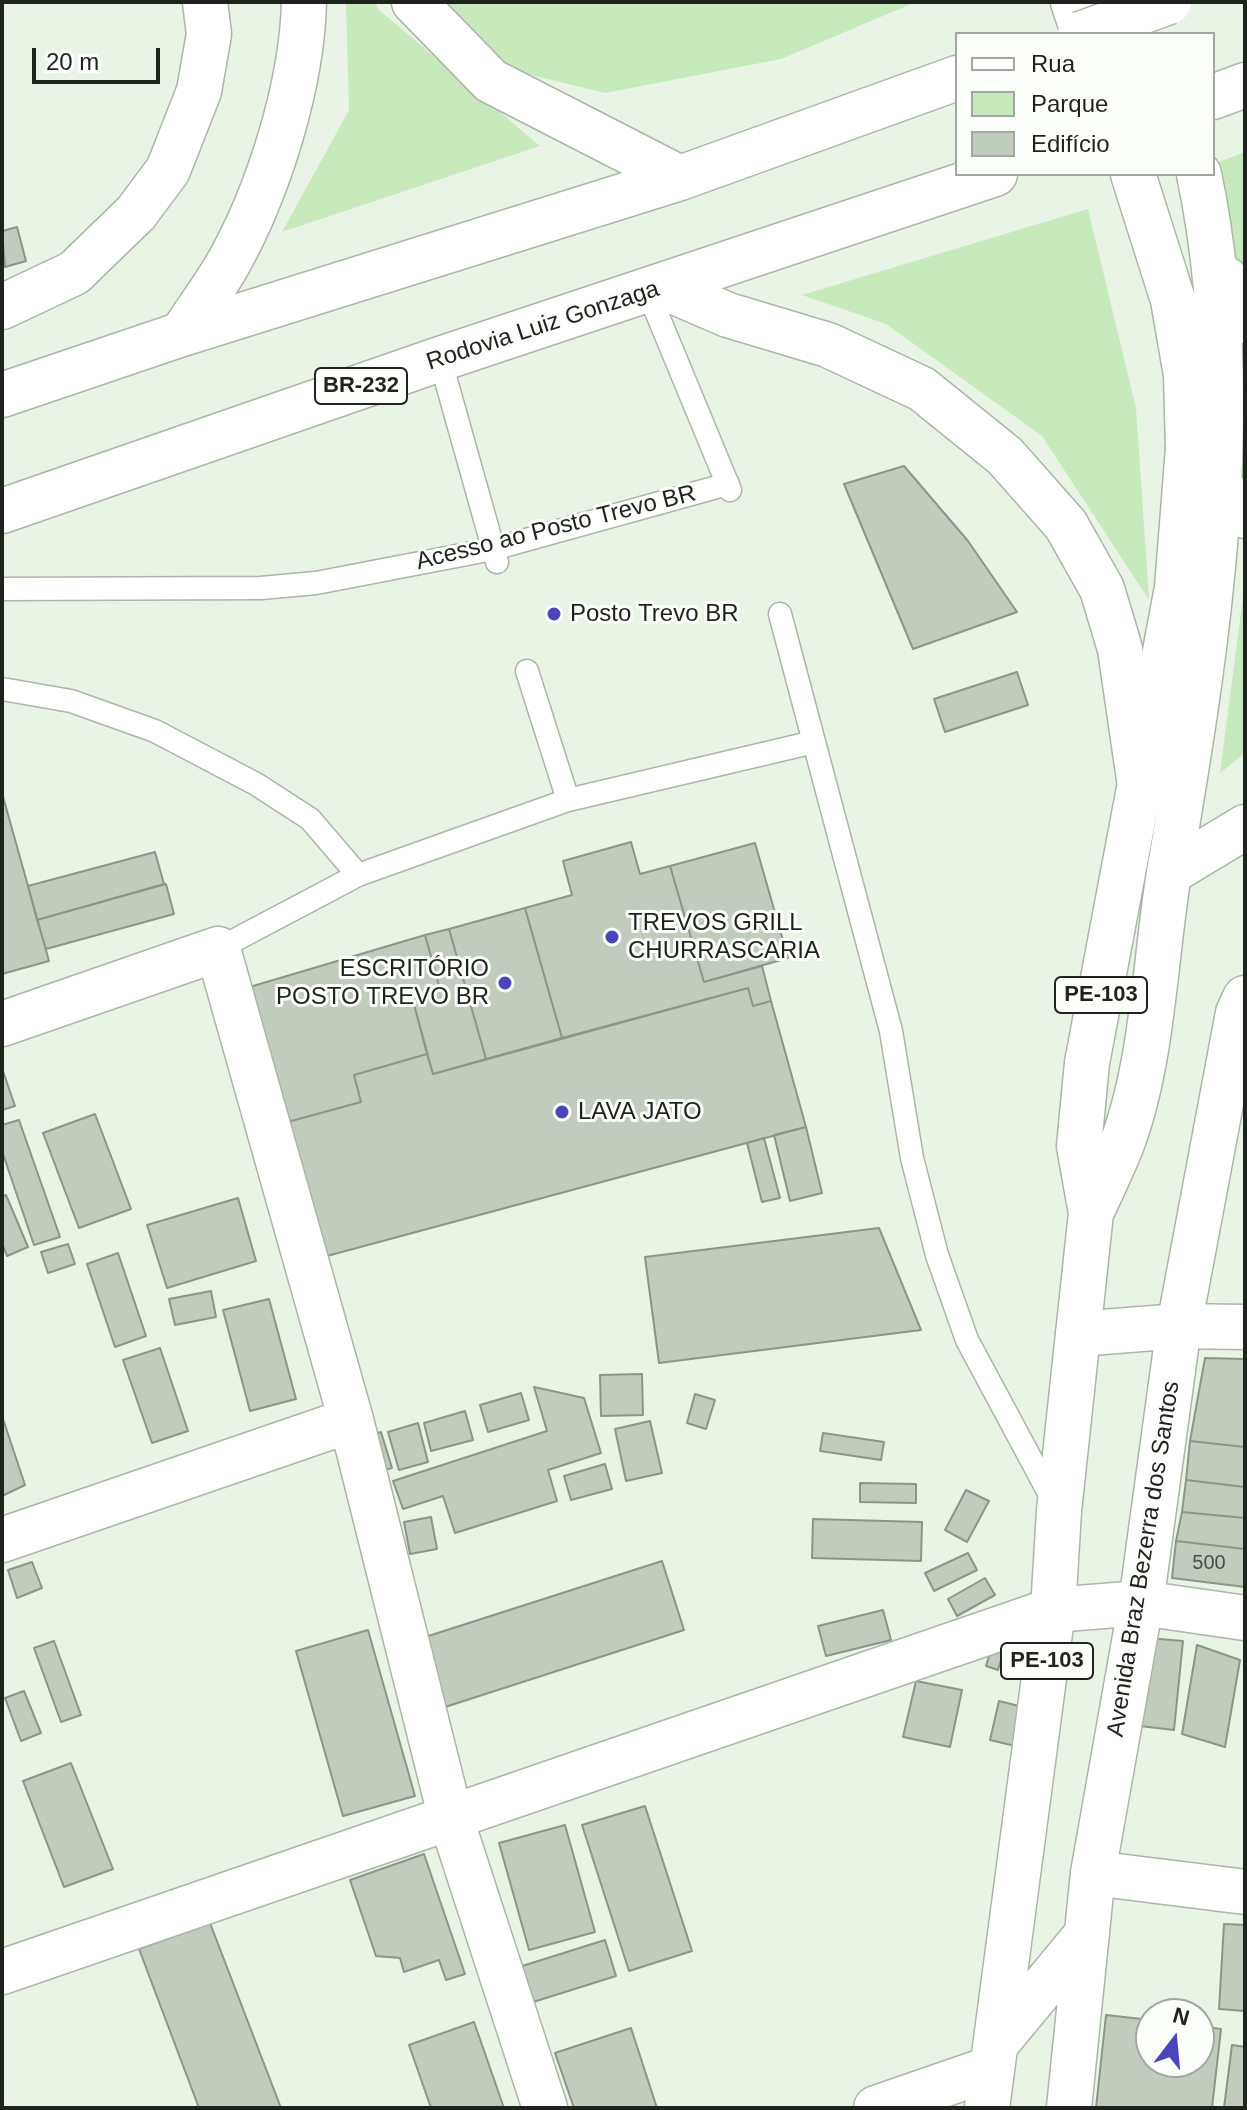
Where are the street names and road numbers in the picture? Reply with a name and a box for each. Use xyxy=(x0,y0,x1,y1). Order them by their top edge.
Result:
street label: Rodovia Luiz Gonzaga xyxy=(423,275,663,377)
road number: BR-232 xyxy=(315,368,407,404)
street label: Acesso ao Posto Trevo BR xyxy=(413,479,699,577)
road number: PE-103 xyxy=(1055,977,1147,1013)
street label: Avenida Braz Bezerra dos Santos xyxy=(1102,1379,1186,1739)
road number: PE-103 xyxy=(1001,1643,1093,1679)

